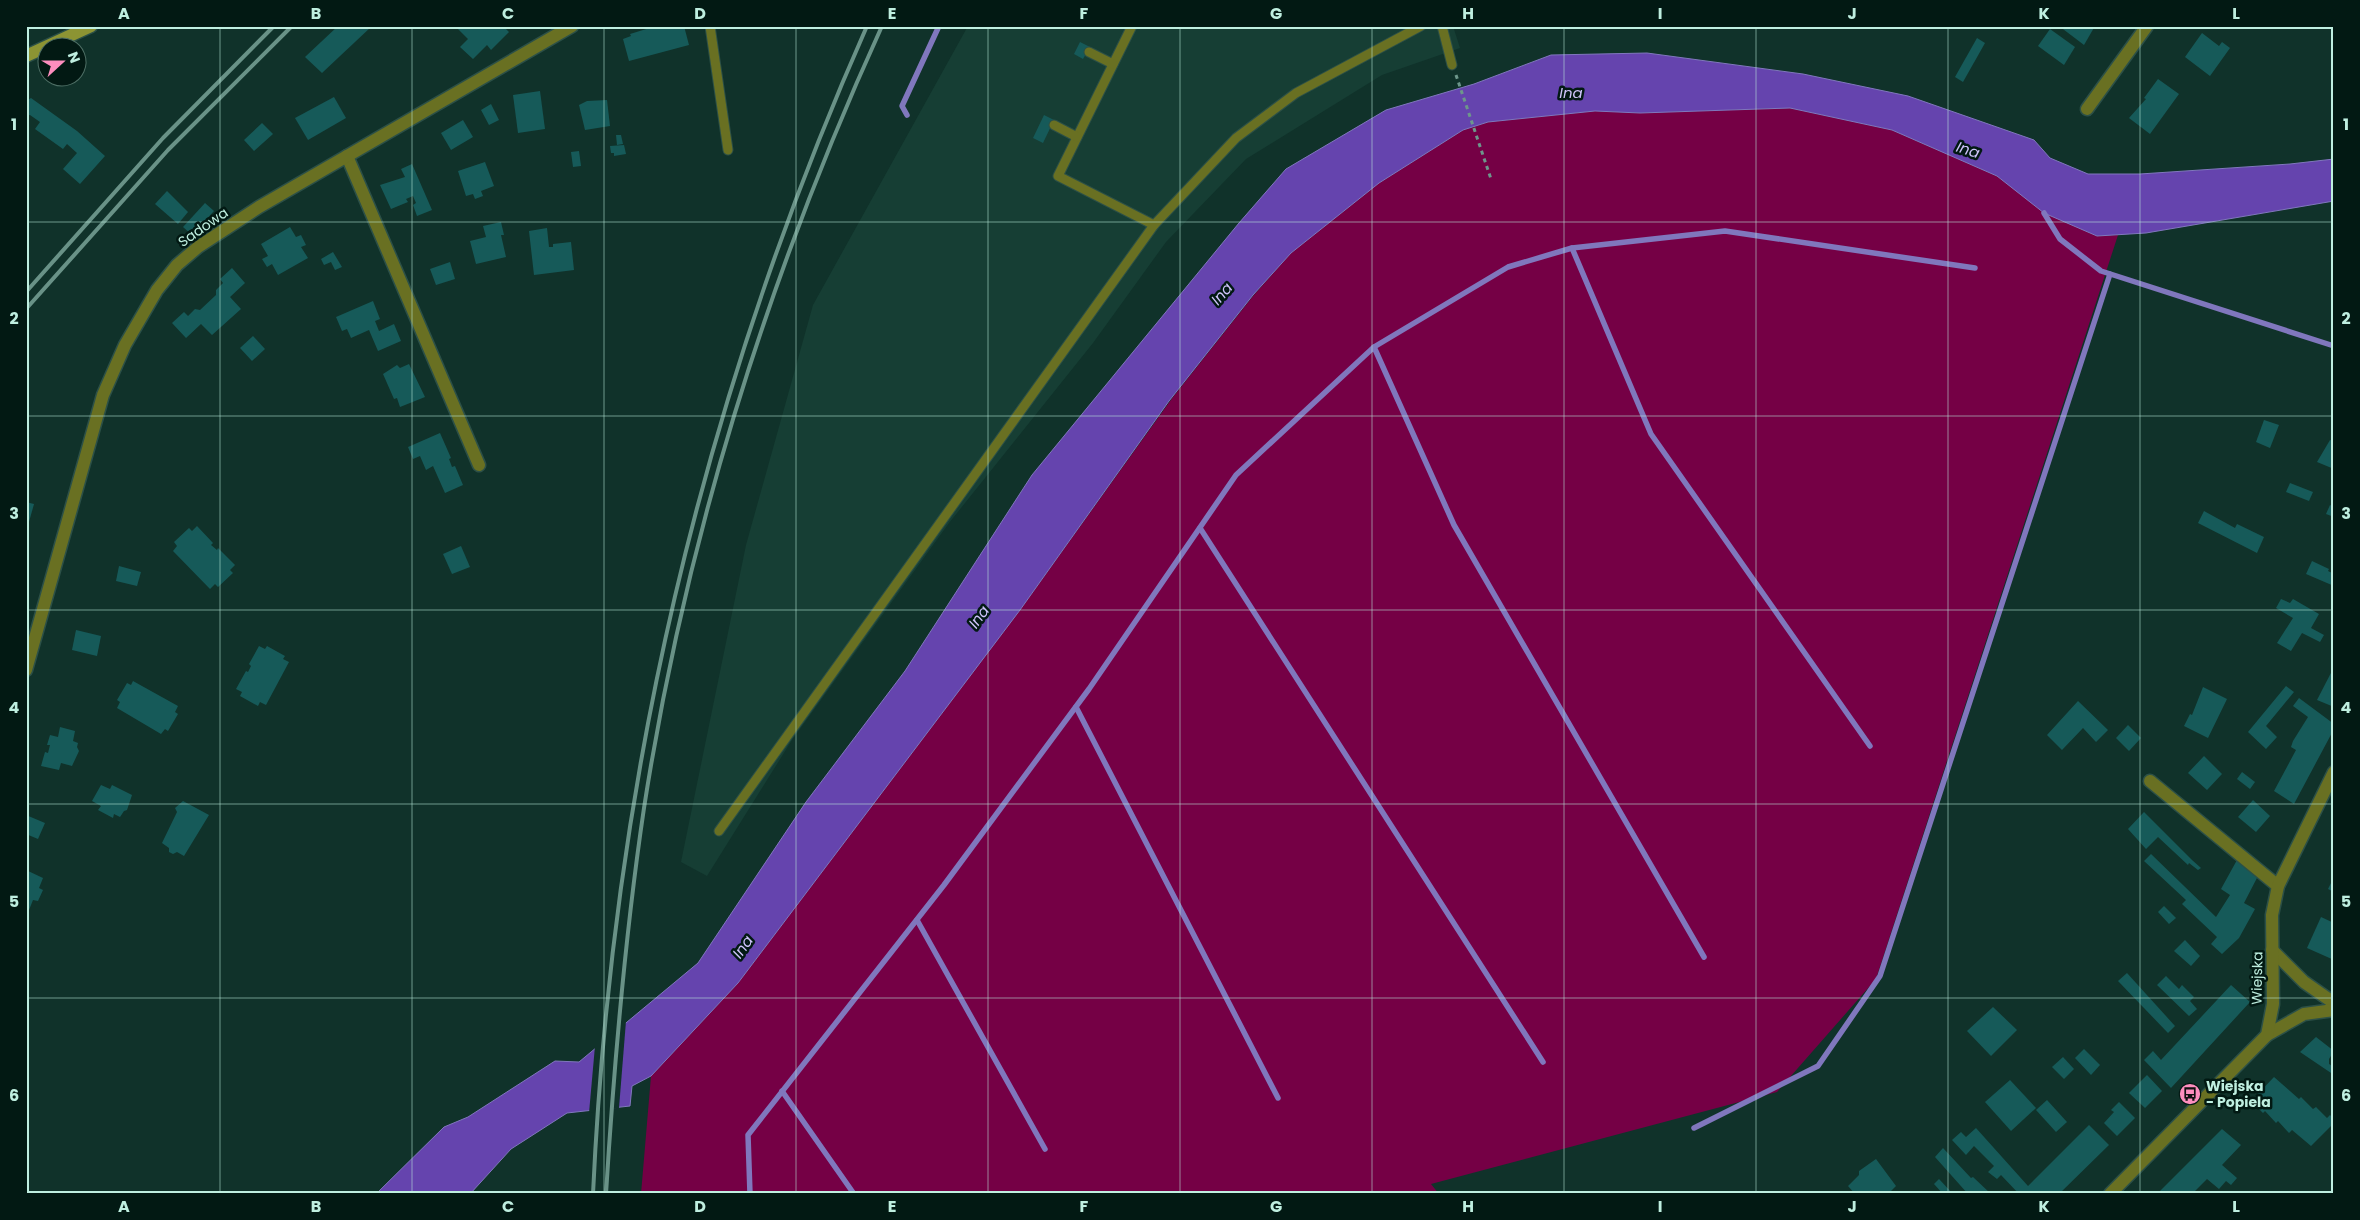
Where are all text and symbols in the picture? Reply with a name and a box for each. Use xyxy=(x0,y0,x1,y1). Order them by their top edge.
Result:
text: A xyxy=(118,2,130,25)
text: B xyxy=(311,2,321,25)
text: C xyxy=(502,2,514,25)
text: D xyxy=(694,2,706,25)
text: E xyxy=(888,2,896,25)
text: F xyxy=(1080,2,1089,25)
text: G xyxy=(1270,2,1282,25)
text: H xyxy=(1462,2,1474,25)
text: I xyxy=(1658,2,1662,25)
text: J xyxy=(1847,2,1857,25)
text: K xyxy=(2038,2,2050,25)
text: L xyxy=(2232,2,2240,25)
north arrow xyxy=(38,38,88,88)
text: N xyxy=(63,49,85,66)
water label: Ina xyxy=(1559,82,1583,103)
text: 1 xyxy=(11,113,17,136)
text: 1 xyxy=(2343,113,2349,136)
water label: Ina xyxy=(1954,136,1983,163)
street label: Sadowa xyxy=(174,202,232,252)
water label: Ina xyxy=(1206,278,1237,309)
text: 2 xyxy=(9,307,19,330)
text: 2 xyxy=(2341,307,2351,330)
text: 3 xyxy=(9,502,19,525)
text: 3 xyxy=(2341,502,2351,525)
water label: Ina xyxy=(963,601,994,632)
text: 4 xyxy=(9,696,20,719)
text: 4 xyxy=(2341,696,2352,719)
text: 5 xyxy=(9,890,19,913)
text: 5 xyxy=(2341,890,2351,913)
water label: Ina xyxy=(727,931,758,962)
street label: Wiejska xyxy=(2247,951,2267,1005)
place label: Wiejska - Popiela xyxy=(2206,1076,2271,1112)
bus stop icon: Wiejska - Popiela xyxy=(2178,1082,2202,1106)
text: 6 xyxy=(9,1084,19,1107)
text: 6 xyxy=(2341,1084,2351,1107)
text: A xyxy=(118,1195,130,1218)
text: B xyxy=(311,1195,321,1218)
text: C xyxy=(502,1195,514,1218)
text: D xyxy=(694,1195,706,1218)
text: E xyxy=(888,1195,896,1218)
text: F xyxy=(1080,1195,1089,1218)
text: G xyxy=(1270,1195,1282,1218)
text: H xyxy=(1462,1195,1474,1218)
text: I xyxy=(1658,1195,1662,1218)
text: J xyxy=(1847,1195,1857,1218)
text: K xyxy=(2038,1195,2050,1218)
text: L xyxy=(2232,1195,2240,1218)

